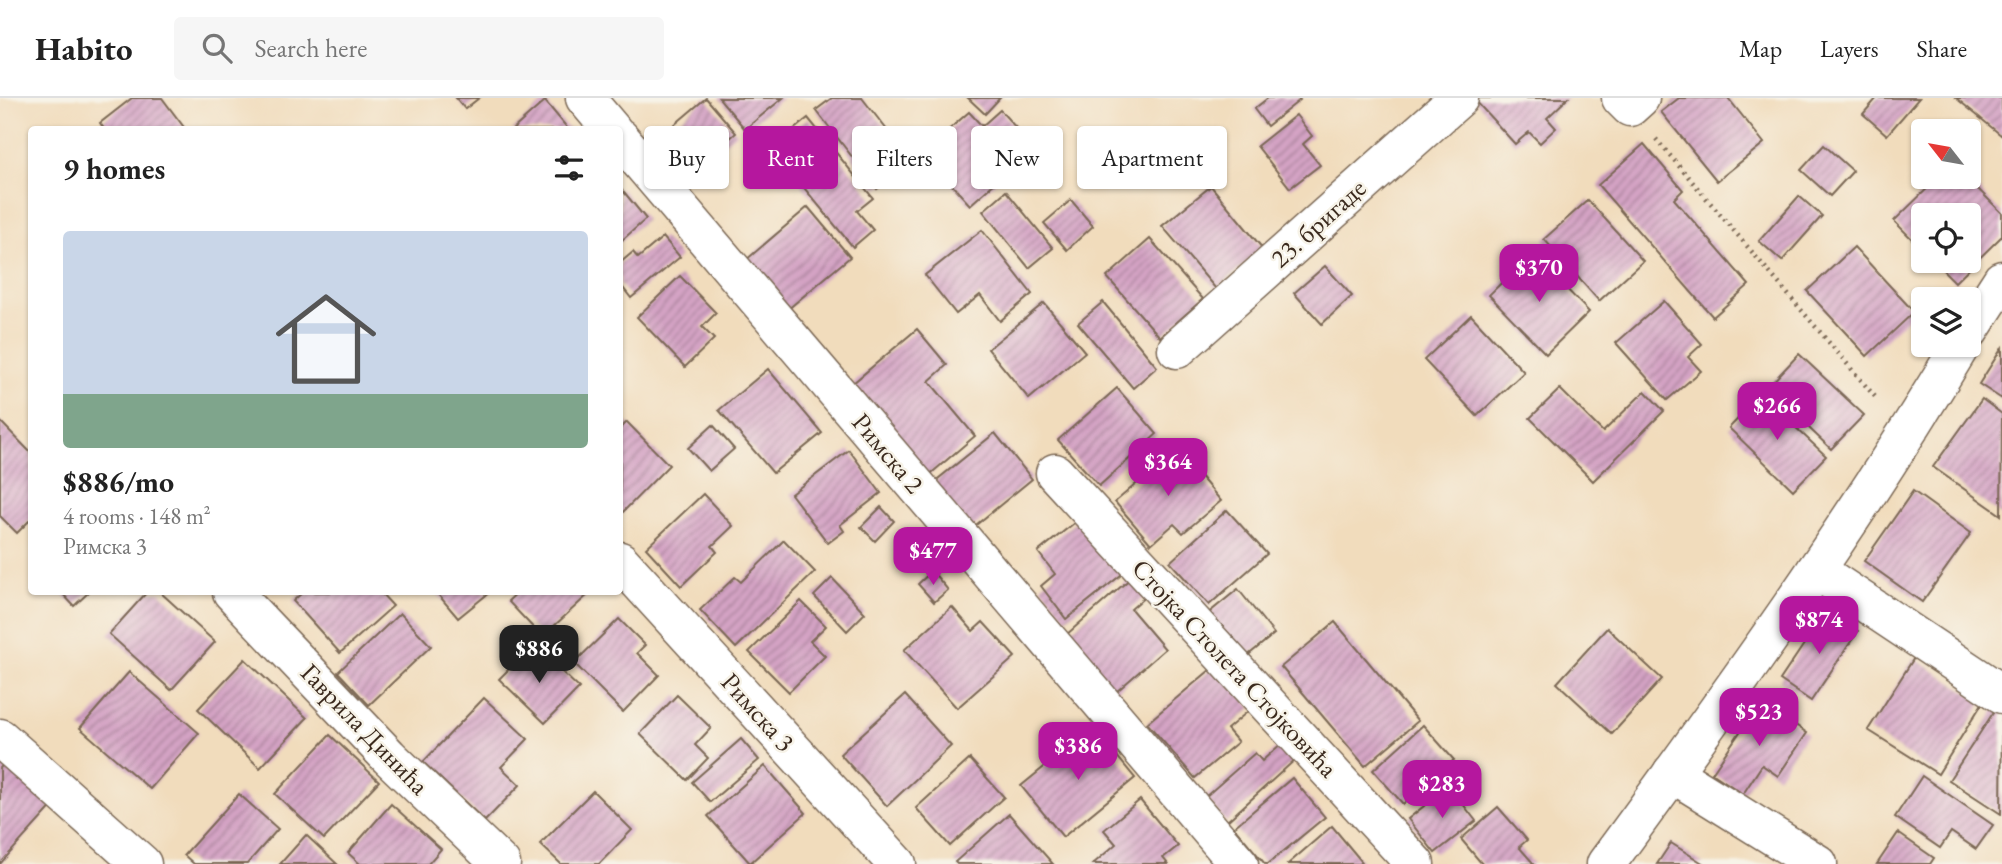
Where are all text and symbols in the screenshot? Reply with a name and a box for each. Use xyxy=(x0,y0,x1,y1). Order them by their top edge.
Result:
search box xyxy=(174,17,664,80)
text: Habito xyxy=(35,27,132,70)
icon: search xyxy=(198,29,236,67)
text: Search here xyxy=(254,31,367,65)
text: Map xyxy=(1739,33,1782,64)
text: Layers xyxy=(1820,33,1879,64)
text: Share xyxy=(1917,33,1967,64)
north arrow xyxy=(1911,119,1981,189)
map controls xyxy=(1911,119,1981,357)
chip: Buy xyxy=(644,126,729,189)
chip: Rent xyxy=(743,126,838,189)
chip: Filters xyxy=(852,126,957,189)
chip: New xyxy=(971,126,1063,189)
chip: Apartment xyxy=(1077,126,1227,189)
text: 9 homes xyxy=(63,149,165,188)
icon: filters xyxy=(550,149,588,187)
street label: 23. бригаде xyxy=(1263,171,1373,275)
button: locate xyxy=(1911,203,1981,273)
pin: $370 xyxy=(1498,244,1580,304)
text: $370 xyxy=(1515,252,1563,282)
icon: home xyxy=(263,276,389,402)
button: layers xyxy=(1911,287,1981,357)
pin: $266 xyxy=(1736,382,1818,442)
text: $266 xyxy=(1753,390,1801,420)
street label: Римска 2 xyxy=(845,406,932,501)
pin: $364 xyxy=(1127,438,1209,498)
text: $364 xyxy=(1144,446,1192,476)
text: $886/mo xyxy=(63,462,174,501)
text: 4 rooms · 148 m² xyxy=(63,501,211,531)
pin: $477 xyxy=(892,528,974,587)
text: Римска 3 xyxy=(63,531,147,561)
text: $477 xyxy=(909,535,957,565)
street label: Стојка Столета Стојковића xyxy=(1125,551,1346,785)
pin: $874 xyxy=(1778,596,1860,656)
text: $874 xyxy=(1795,604,1843,634)
pin: $886 xyxy=(498,626,580,685)
text: $886 xyxy=(515,633,563,663)
street label: Гаврила Динића xyxy=(294,656,437,803)
street label: Римска 3 xyxy=(714,665,802,759)
pin: $523 xyxy=(1718,688,1800,748)
text: $523 xyxy=(1735,696,1783,726)
pin: $386 xyxy=(1037,722,1119,782)
text: $386 xyxy=(1054,730,1102,760)
pin: $283 xyxy=(1401,760,1483,820)
text: $283 xyxy=(1418,768,1466,798)

